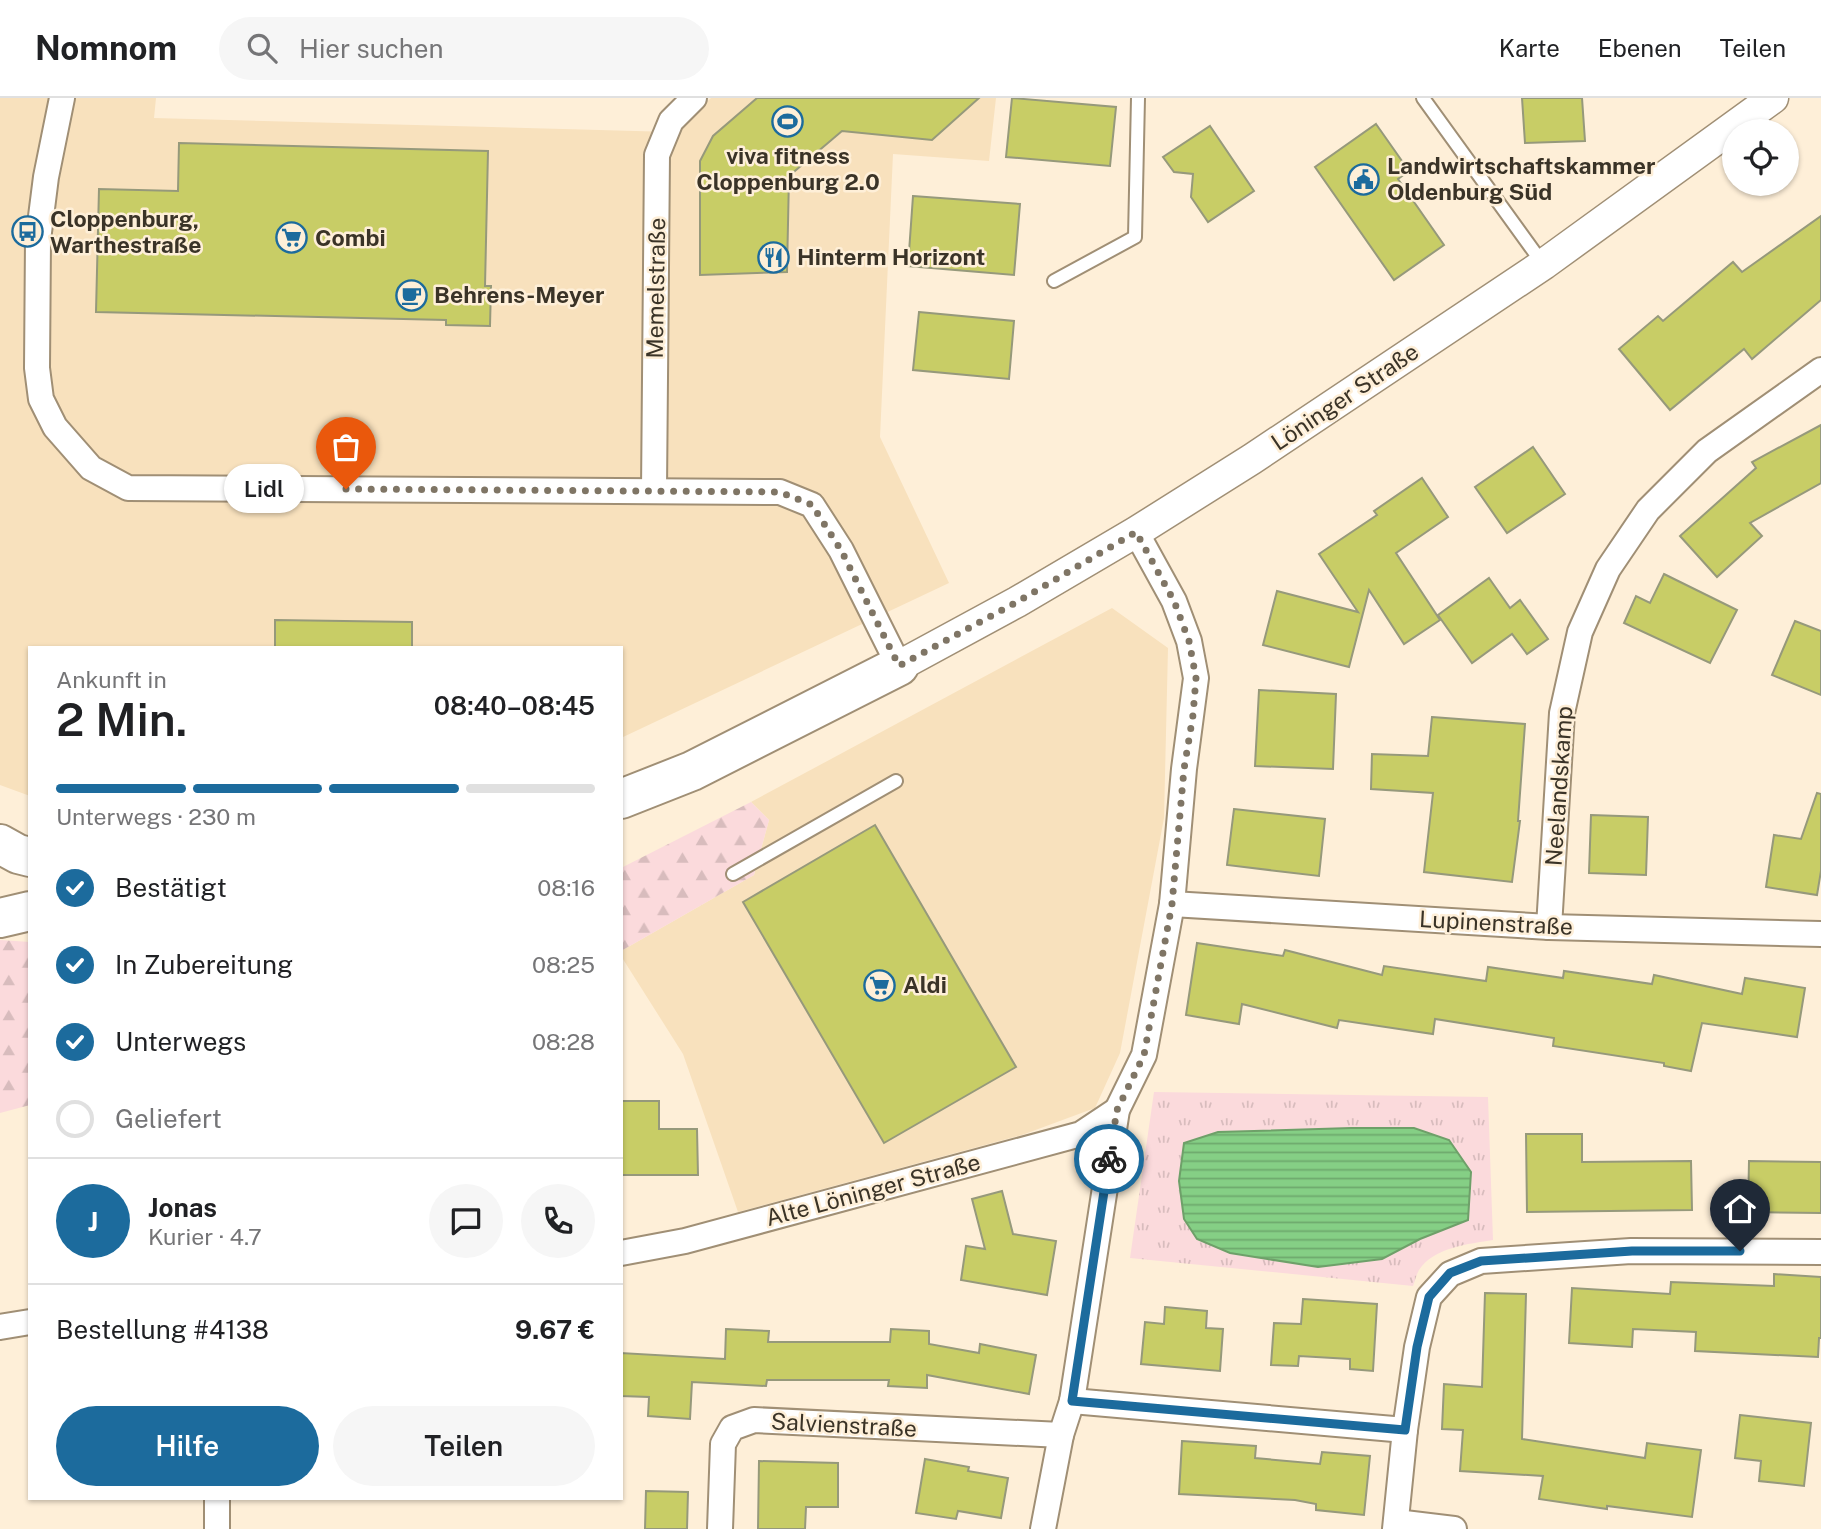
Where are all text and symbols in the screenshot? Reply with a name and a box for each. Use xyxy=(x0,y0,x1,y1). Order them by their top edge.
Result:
search box xyxy=(219,17,709,80)
text: Nomnom xyxy=(35,29,177,67)
icon: search xyxy=(243,29,281,67)
text: Hier suchen xyxy=(299,33,444,64)
text: Karte xyxy=(1499,34,1560,62)
text: Ebenen xyxy=(1598,34,1682,62)
text: Teilen xyxy=(1720,34,1786,62)
sports icon: viva fitness Cloppenburg 2.0 xyxy=(771,105,805,139)
map controls xyxy=(1722,119,1799,196)
button: locate xyxy=(1722,119,1799,196)
place label: viva fitness Cloppenburg 2.0 xyxy=(696,142,880,195)
place label: Landwirtschaftskammer Oldenburg Süd xyxy=(1387,152,1655,205)
public building icon: Landwirtschaftskammer Oldenburg Süd xyxy=(1347,162,1381,196)
place label: Cloppenburg, Warthestraße xyxy=(50,205,201,258)
bus stop icon: Cloppenburg, Warthestraße xyxy=(10,215,44,249)
street label: Memelstraße xyxy=(641,217,670,359)
supermarket icon: Combi xyxy=(275,221,309,255)
place label: Combi xyxy=(315,224,386,251)
restaurant icon: Hinterm Horizont xyxy=(757,240,791,274)
place label: Hinterm Horizont xyxy=(797,243,985,270)
cafe icon: Behrens-Meyer xyxy=(394,278,428,312)
place label: Behrens-Meyer xyxy=(434,281,604,308)
street label: Löninger Straße xyxy=(1266,337,1423,456)
pin xyxy=(316,417,376,489)
icon: bag xyxy=(327,428,365,466)
callout: Lidl xyxy=(224,464,304,514)
text: Lidl xyxy=(244,475,284,502)
text: Ankunft in xyxy=(56,666,167,693)
text: 08:40–08:45 xyxy=(434,690,595,721)
text: 2 Min. xyxy=(56,692,187,746)
street label: Neelandskamp xyxy=(1539,705,1578,867)
text: Unterwegs · 230 m xyxy=(56,803,256,830)
icon: check xyxy=(56,869,94,907)
text: Bestätigt xyxy=(115,872,227,903)
text: 08:16 xyxy=(537,874,595,901)
street label: Lupinenstraße xyxy=(1418,905,1574,940)
icon: check xyxy=(56,946,94,984)
text: In Zubereitung xyxy=(115,949,293,980)
text: 08:25 xyxy=(532,951,595,978)
supermarket icon: Aldi xyxy=(863,968,897,1002)
place label: Aldi xyxy=(903,971,947,998)
icon: check xyxy=(56,1023,94,1061)
text: Unterwegs xyxy=(115,1026,246,1057)
text: 08:28 xyxy=(532,1028,595,1055)
text: Geliefert xyxy=(115,1103,222,1134)
courier xyxy=(1074,1124,1144,1194)
icon: bike xyxy=(1090,1140,1128,1178)
street label: Alte Löninger Straße xyxy=(763,1148,983,1231)
pin xyxy=(1710,1179,1770,1251)
button: chat xyxy=(429,1184,503,1258)
button: phone xyxy=(521,1184,595,1258)
icon: home xyxy=(1721,1190,1759,1228)
text: Jonas xyxy=(148,1192,217,1223)
text: J xyxy=(88,1206,98,1237)
text: Kurier · 4.7 xyxy=(148,1223,262,1250)
text: Bestellung #4138 xyxy=(56,1314,269,1345)
text: 9.67 € xyxy=(515,1314,595,1345)
button: Hilfe xyxy=(56,1406,319,1486)
button: Teilen xyxy=(333,1406,595,1486)
street label: Salvienstraße xyxy=(770,1407,918,1442)

